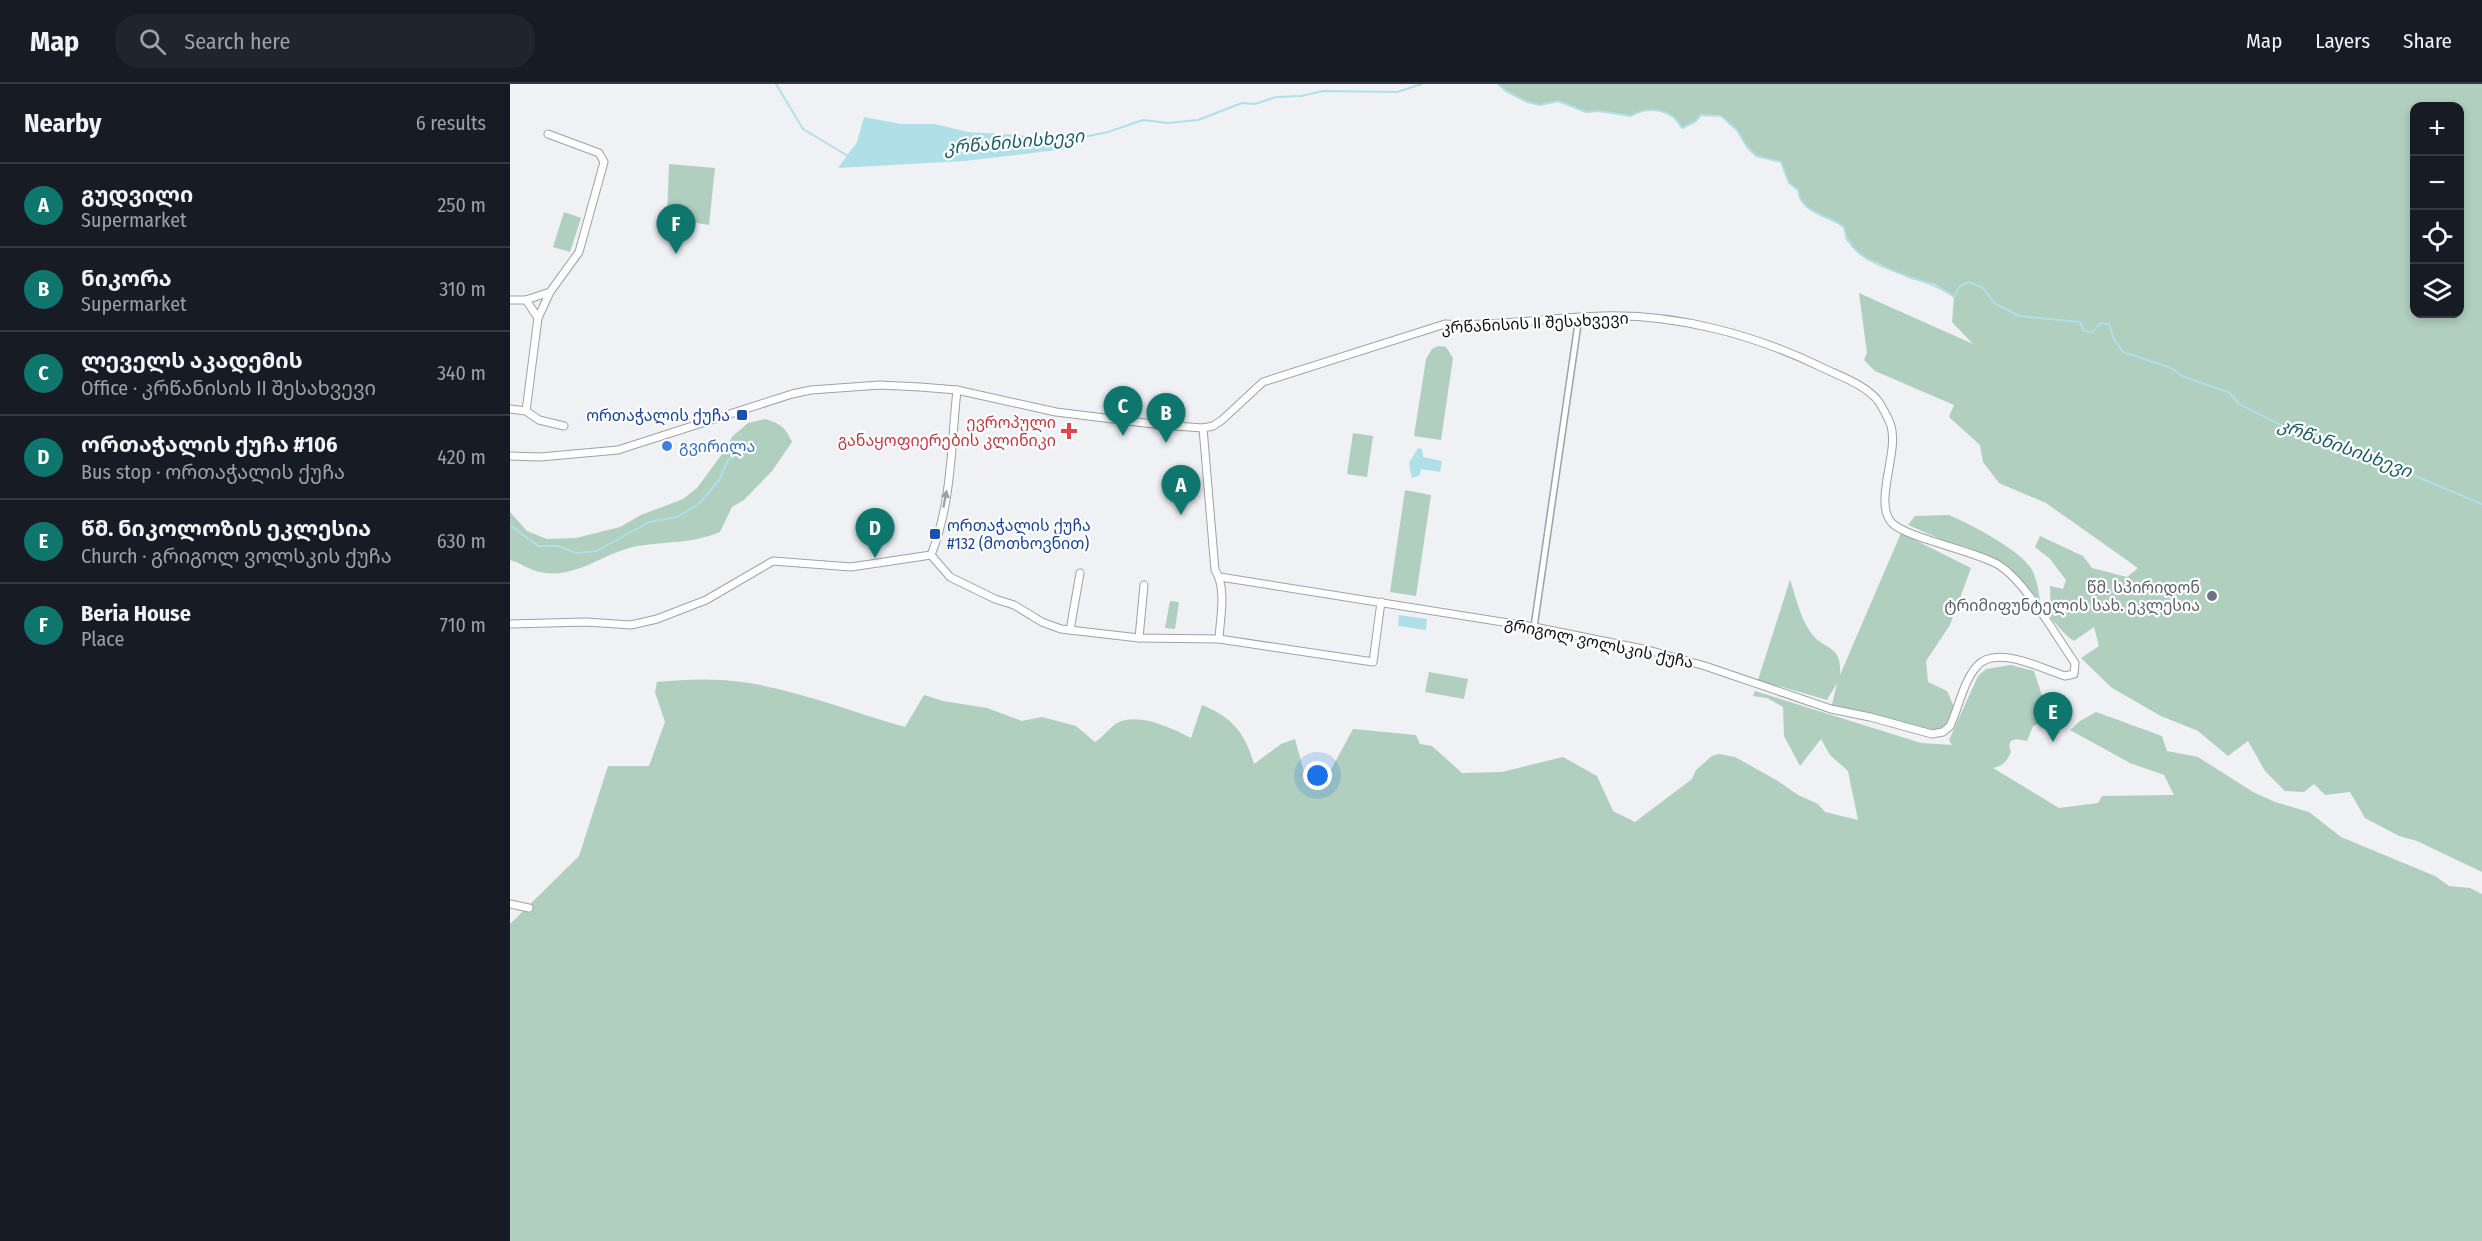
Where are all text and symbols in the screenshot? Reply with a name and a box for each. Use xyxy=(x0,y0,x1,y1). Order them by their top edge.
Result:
search box xyxy=(115,14,535,68)
text: Map xyxy=(30,25,79,58)
icon: search xyxy=(136,25,169,58)
text: Search here xyxy=(184,28,290,55)
text: Map xyxy=(2246,28,2282,54)
text: Layers xyxy=(2315,28,2370,54)
text: Share xyxy=(2403,28,2452,54)
map controls xyxy=(2410,102,2464,318)
button: + xyxy=(2410,102,2464,156)
text: Nearby xyxy=(24,108,101,139)
text: 6 results xyxy=(416,111,486,135)
water label: კრწანისისხევი xyxy=(943,125,1086,159)
button: − xyxy=(2410,156,2464,210)
text: გუდვილი xyxy=(81,181,193,208)
text: A xyxy=(38,193,49,217)
text: 250 m xyxy=(438,193,486,217)
pin: F xyxy=(656,204,696,254)
text: Supermarket xyxy=(81,208,187,232)
button: locate xyxy=(2410,210,2464,264)
button: layers xyxy=(2410,264,2464,318)
text: ნიკორა xyxy=(81,265,172,292)
text: B xyxy=(38,277,49,301)
text: 310 m xyxy=(439,277,486,301)
text: Supermarket xyxy=(81,292,187,316)
street label: კრწანისის II შესახვევი xyxy=(1441,309,1629,337)
text: ლეველს აკადემის xyxy=(81,347,303,374)
text: C xyxy=(38,361,49,385)
text: 340 m xyxy=(437,361,486,385)
text: Office · კრწანისის II შესახვევი xyxy=(81,376,376,400)
pin: C xyxy=(1104,386,1142,436)
pin: B xyxy=(1146,394,1186,443)
place label: ორთაჭალის ქუჩა xyxy=(586,406,730,426)
marker: ორთაჭალის ქუჩა xyxy=(735,408,749,422)
place label: ევროპული განაყოფიერების კლინიკი xyxy=(838,413,1056,451)
water label: კრწანისისხევი xyxy=(2275,414,2415,483)
marker: ევროპული განაყოფიერების კლინიკი xyxy=(1060,422,1078,440)
text: ორთაჭალის ქუჩა #106 xyxy=(81,431,337,458)
place label: გვირილა xyxy=(679,437,755,457)
marker: გვირილა xyxy=(660,439,674,453)
text: D xyxy=(38,445,49,469)
text: 420 m xyxy=(437,445,486,469)
text: Bus stop · ორთაჭალის ქუჩა xyxy=(81,460,345,484)
pin: A xyxy=(1162,466,1200,515)
one-way arrow xyxy=(941,489,950,508)
pin: D xyxy=(856,508,895,558)
text: წმ. ნიკოლოზის ეკლესია xyxy=(81,515,371,542)
place label: ორთაჭალის ქუჩა #132 (მოთხოვნით) xyxy=(947,516,1091,553)
marker: ორთაჭალის ქუჩა #132 (მოთხოვნით) xyxy=(928,527,942,541)
text: E xyxy=(39,529,48,553)
text: 630 m xyxy=(437,529,486,553)
text: Church · გრიგოლ ვოლსკის ქუჩა xyxy=(81,544,392,568)
place label: წმ. სპირიდონ ტრიმიფუნტელის სახ. ეკლესია xyxy=(1944,578,2200,616)
marker: წმ. სპირიდონ ტრიმიფუნტელის სახ. ეკლესია xyxy=(2205,589,2219,603)
text: Beria House xyxy=(81,600,191,627)
text: F xyxy=(39,613,48,637)
text: 710 m xyxy=(440,613,486,637)
street label: გრიგოლ ვოლსკის ქუჩა xyxy=(1503,614,1695,673)
text: Place xyxy=(81,627,124,651)
pin: E xyxy=(2034,692,2072,742)
your location xyxy=(1303,761,1332,790)

